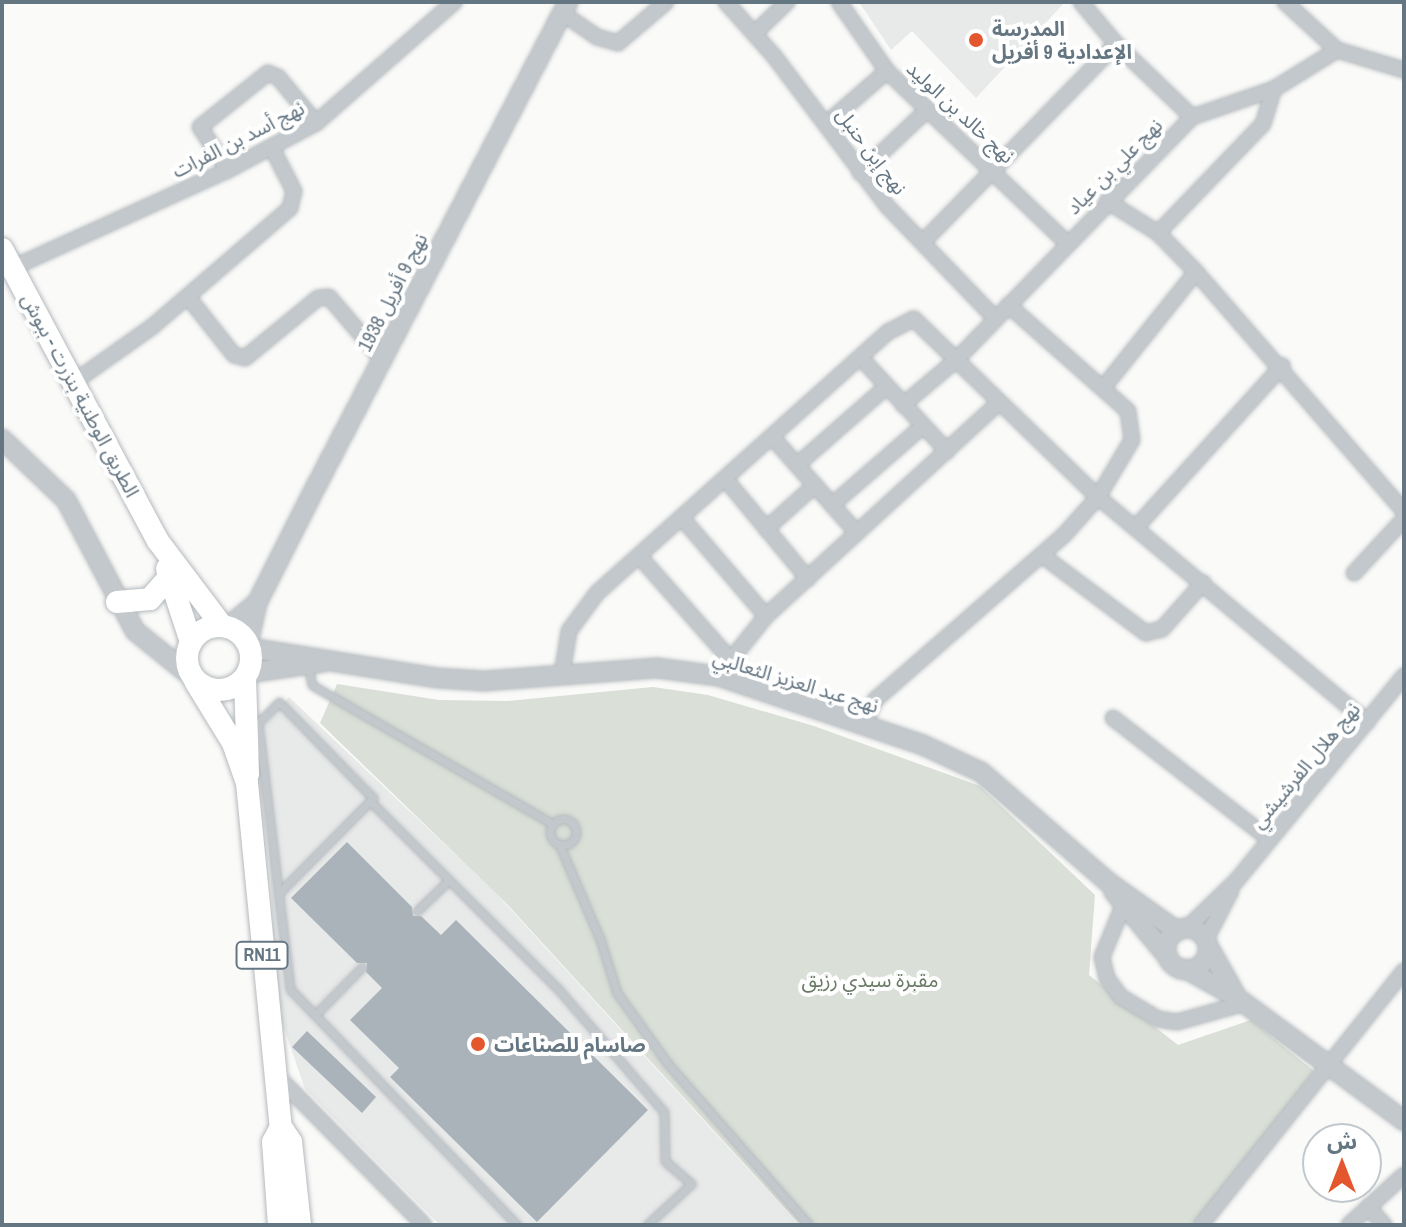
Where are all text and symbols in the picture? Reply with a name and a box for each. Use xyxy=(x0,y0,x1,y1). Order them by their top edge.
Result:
place label: المدرسة الإعدادية 9 أفريل xyxy=(992,16,1132,63)
marker: المدرسة الإعدادية 9 أفريل xyxy=(967,31,985,49)
street label: نهج خالد بن الوليد xyxy=(902,56,1020,168)
street label: نهج أسد بن الفرات xyxy=(168,95,308,183)
street label: نهج إبن حنبل xyxy=(832,103,912,199)
street label: نهج علي بن عياد xyxy=(1061,113,1167,219)
street label: نهج 9 أفريل 1938 xyxy=(352,229,432,355)
street label: الطريق الوطنية بنزرت - ببوش xyxy=(17,289,145,501)
street label: نهج عبد العزيز الثعالبي xyxy=(710,644,882,718)
street label: نهج هلال الفرشيشي xyxy=(1245,697,1365,833)
road number: RN11 xyxy=(234,941,290,969)
park label: مقبرة سيدي رزيق xyxy=(802,967,938,991)
place label: صاسام للصناعات xyxy=(494,1032,646,1056)
marker: صاسام للصناعات xyxy=(469,1035,487,1053)
north arrow xyxy=(1302,1123,1382,1203)
text: ش xyxy=(1327,1126,1357,1156)

